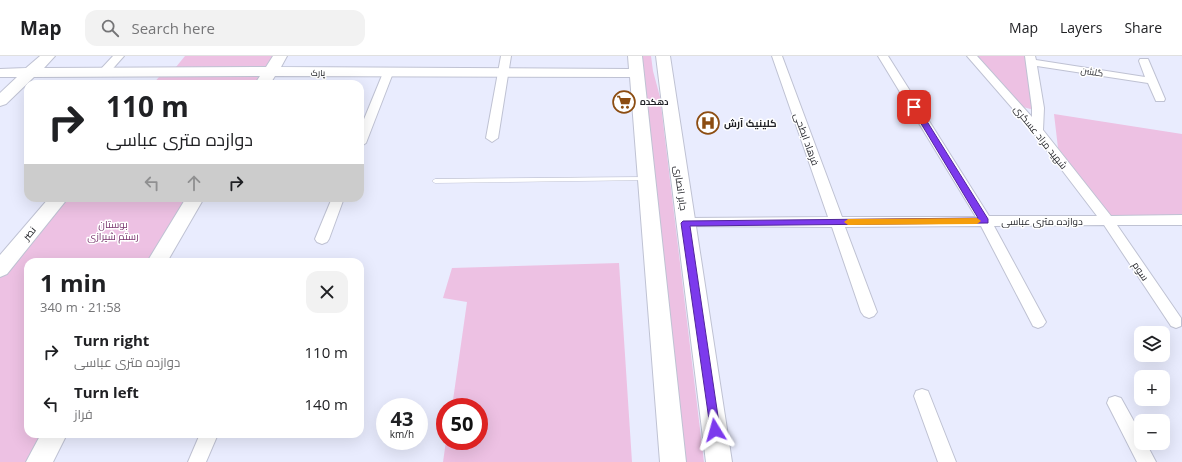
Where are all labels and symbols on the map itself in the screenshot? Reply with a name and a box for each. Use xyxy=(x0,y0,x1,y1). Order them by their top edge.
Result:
street label: گلشن xyxy=(1080,63,1104,80)
street label: پارک xyxy=(311,66,326,79)
supermarket icon: دهکده xyxy=(611,89,637,115)
pin xyxy=(897,90,931,124)
place label: دهکده xyxy=(640,95,669,108)
street label: شهید مراد عسکری xyxy=(1011,102,1071,172)
hospital icon: کلینیک آرش xyxy=(695,110,721,136)
street label: فرهاد ابطحی xyxy=(791,111,823,167)
place label: کلینیک آرش xyxy=(724,116,777,130)
street label: جابر انصاری xyxy=(671,165,691,211)
street label: دوازده متری عباسی xyxy=(1001,214,1083,228)
park label: بوستان رستم شیرازی xyxy=(87,217,139,244)
street label: نصر xyxy=(19,223,39,244)
street label: سوم xyxy=(1129,259,1152,284)
speed limit sign: 50 xyxy=(436,398,488,450)
position arrow xyxy=(694,409,736,451)

